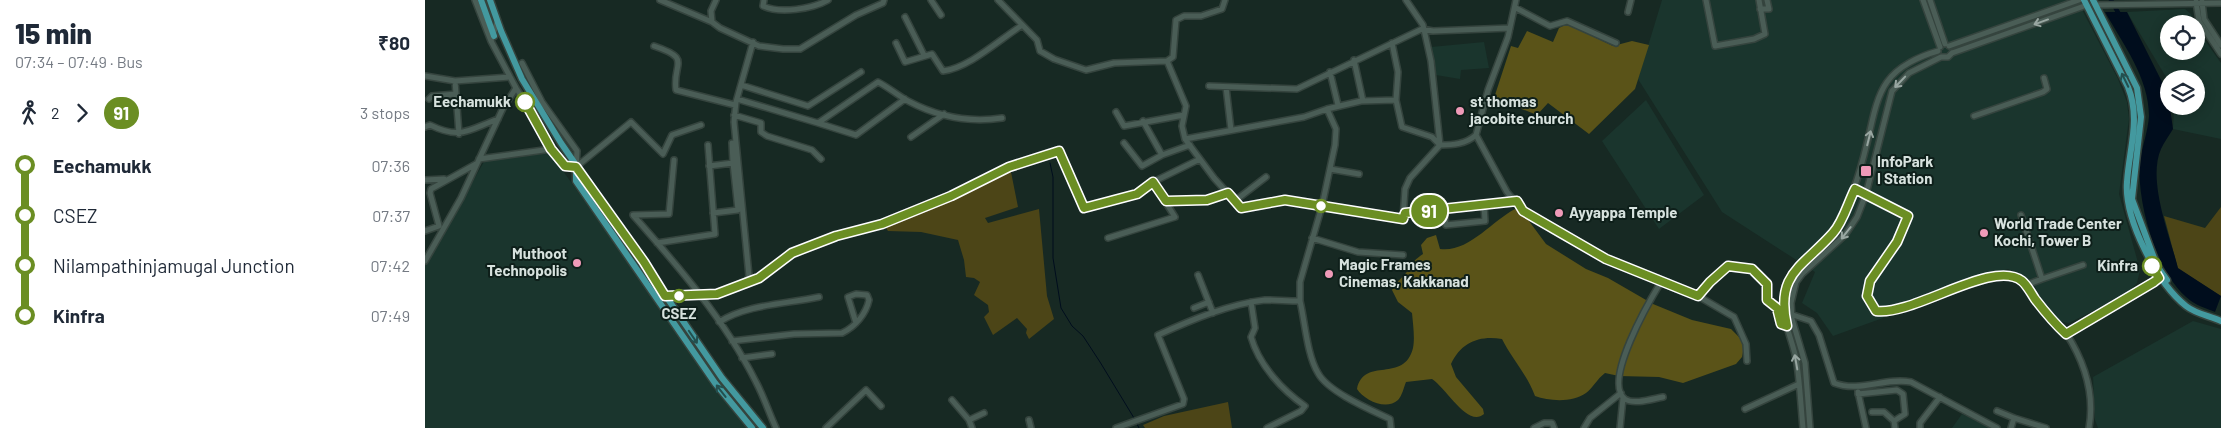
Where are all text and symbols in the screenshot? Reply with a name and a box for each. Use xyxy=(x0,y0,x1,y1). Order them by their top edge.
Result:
map controls xyxy=(2160,15,2205,115)
button: locate xyxy=(2160,15,2205,60)
text: 15 min xyxy=(15,16,92,50)
one-way arrow xyxy=(2034,18,2049,27)
text: ₹80 xyxy=(378,31,410,54)
text: 07:34 – 07:49 · Bus xyxy=(15,52,143,71)
button: layers xyxy=(2160,70,2205,115)
one-way arrow xyxy=(2120,73,2130,88)
one-way arrow xyxy=(1894,76,1906,88)
place label: Eechamukk xyxy=(433,92,511,110)
marker: Eechamukk xyxy=(515,92,535,112)
place label: st thomas jacobite church xyxy=(1469,92,1573,127)
icon: walk xyxy=(15,99,43,127)
icon: forward xyxy=(68,99,96,127)
text: 91 xyxy=(114,102,129,124)
text: 2 xyxy=(51,103,60,122)
text: 3 stops xyxy=(360,103,410,122)
marker: st thomas jacobite church xyxy=(1454,105,1466,117)
one-way arrow xyxy=(1864,131,1874,147)
place label: InfoPark I Station xyxy=(1877,152,1933,187)
text: Eechamukk xyxy=(53,154,152,177)
text: 07:36 xyxy=(371,156,410,175)
marker: InfoPark I Station xyxy=(1859,164,1873,178)
line badge: 91 xyxy=(1407,195,1451,227)
unlabelled marker xyxy=(1314,199,1328,213)
text: 91 xyxy=(1421,200,1437,222)
place label: Ayyappa Temple xyxy=(1569,203,1677,221)
text: CSEZ xyxy=(53,204,98,227)
text: 07:37 xyxy=(372,206,410,225)
marker: Ayyappa Temple xyxy=(1553,207,1565,219)
place label: World Trade Center Kochi, Tower B xyxy=(1994,214,2122,249)
one-way arrow xyxy=(1841,226,1851,240)
marker: World Trade Center Kochi, Tower B xyxy=(1978,227,1990,239)
place label: Muthoot Technopolis xyxy=(487,244,567,279)
text: Nilampathinjamugal Junction xyxy=(53,254,295,277)
place label: Magic Frames Cinemas, Kakkanad xyxy=(1339,255,1469,290)
text: 07:42 xyxy=(371,256,410,275)
place label: Kinfra xyxy=(2097,256,2138,274)
marker: Kinfra xyxy=(2142,256,2162,276)
marker: Muthoot Technopolis xyxy=(571,257,583,269)
marker: Magic Frames Cinemas, Kakkanad xyxy=(1323,268,1335,280)
marker: CSEZ xyxy=(672,289,686,303)
text: Kinfra xyxy=(53,304,105,327)
place label: CSEZ xyxy=(661,304,697,322)
text: 07:49 xyxy=(371,306,410,325)
one-way arrow xyxy=(688,330,698,344)
one-way arrow xyxy=(1791,355,1801,371)
one-way arrow xyxy=(715,384,726,397)

